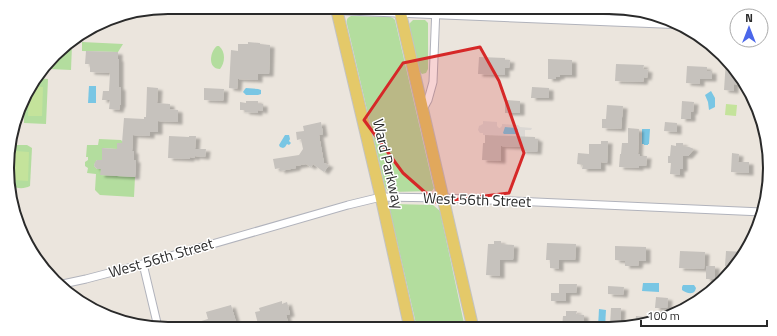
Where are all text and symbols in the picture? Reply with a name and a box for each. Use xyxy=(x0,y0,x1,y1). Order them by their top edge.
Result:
north arrow xyxy=(729,8,769,48)
text: N xyxy=(745,10,753,26)
street label: Ward Parkway xyxy=(367,117,410,211)
street label: West 56th Street xyxy=(423,186,532,213)
street label: West 56th Street xyxy=(106,231,217,283)
scale bar xyxy=(641,302,767,328)
text: 100 m xyxy=(647,306,680,325)

